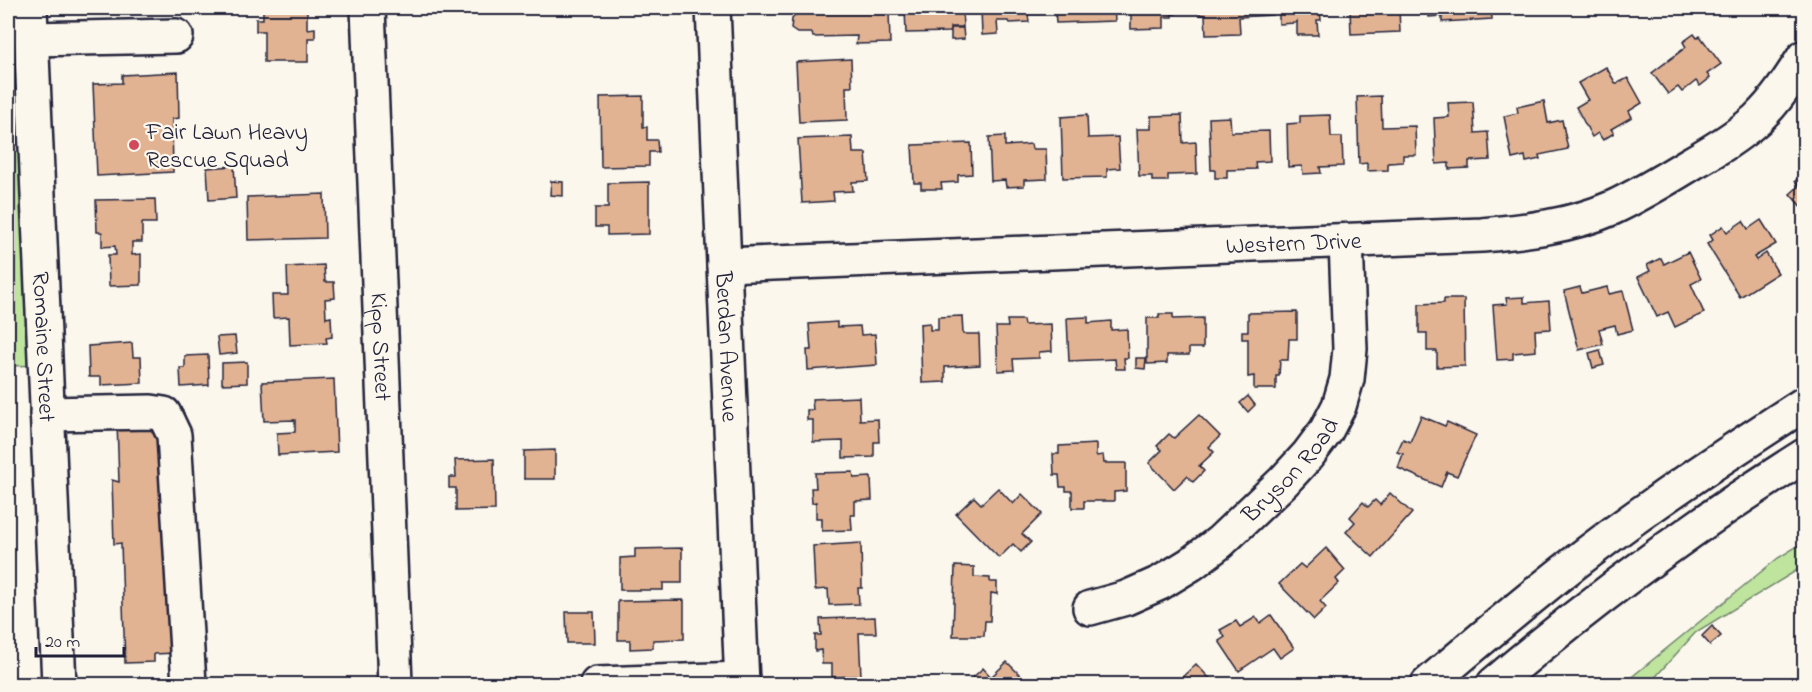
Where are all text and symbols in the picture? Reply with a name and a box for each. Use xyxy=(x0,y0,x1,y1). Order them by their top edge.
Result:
place label: Fair Lawn Heavy Rescue Squad xyxy=(145,116,308,179)
marker: Fair Lawn Heavy Rescue Squad xyxy=(127,138,141,152)
street label: Western Drive xyxy=(1225,225,1362,265)
street label: Berdan Avenue xyxy=(704,270,746,423)
street label: Romaine Street xyxy=(21,271,63,423)
street label: Kipp Street xyxy=(359,292,399,402)
street label: Bryson Road xyxy=(1234,412,1350,533)
scale bar xyxy=(36,620,124,658)
text: 20 m xyxy=(45,630,80,656)

